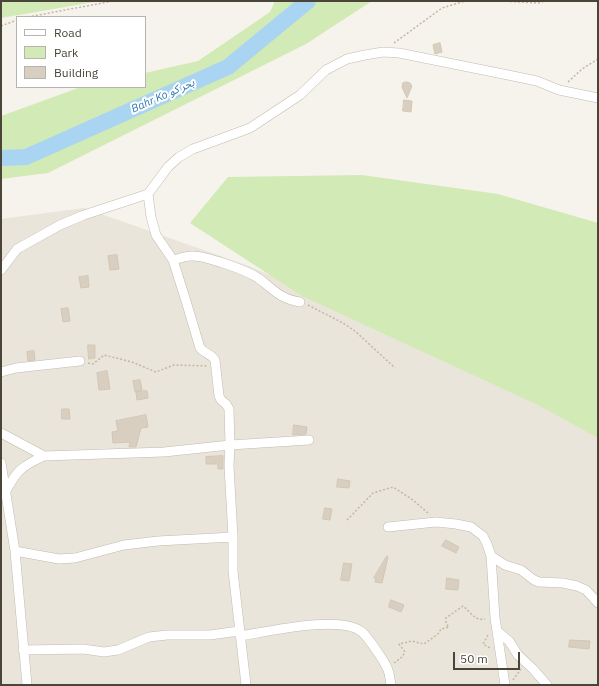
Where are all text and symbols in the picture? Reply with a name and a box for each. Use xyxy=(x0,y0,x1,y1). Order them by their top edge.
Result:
legend xyxy=(16,16,146,88)
text: Road xyxy=(54,25,82,40)
text: Park xyxy=(54,45,78,60)
text: Building xyxy=(54,65,98,80)
water label: Bahr Ko بحر كو xyxy=(129,76,197,116)
scale bar xyxy=(455,644,522,670)
text: 50 m xyxy=(460,651,488,666)

